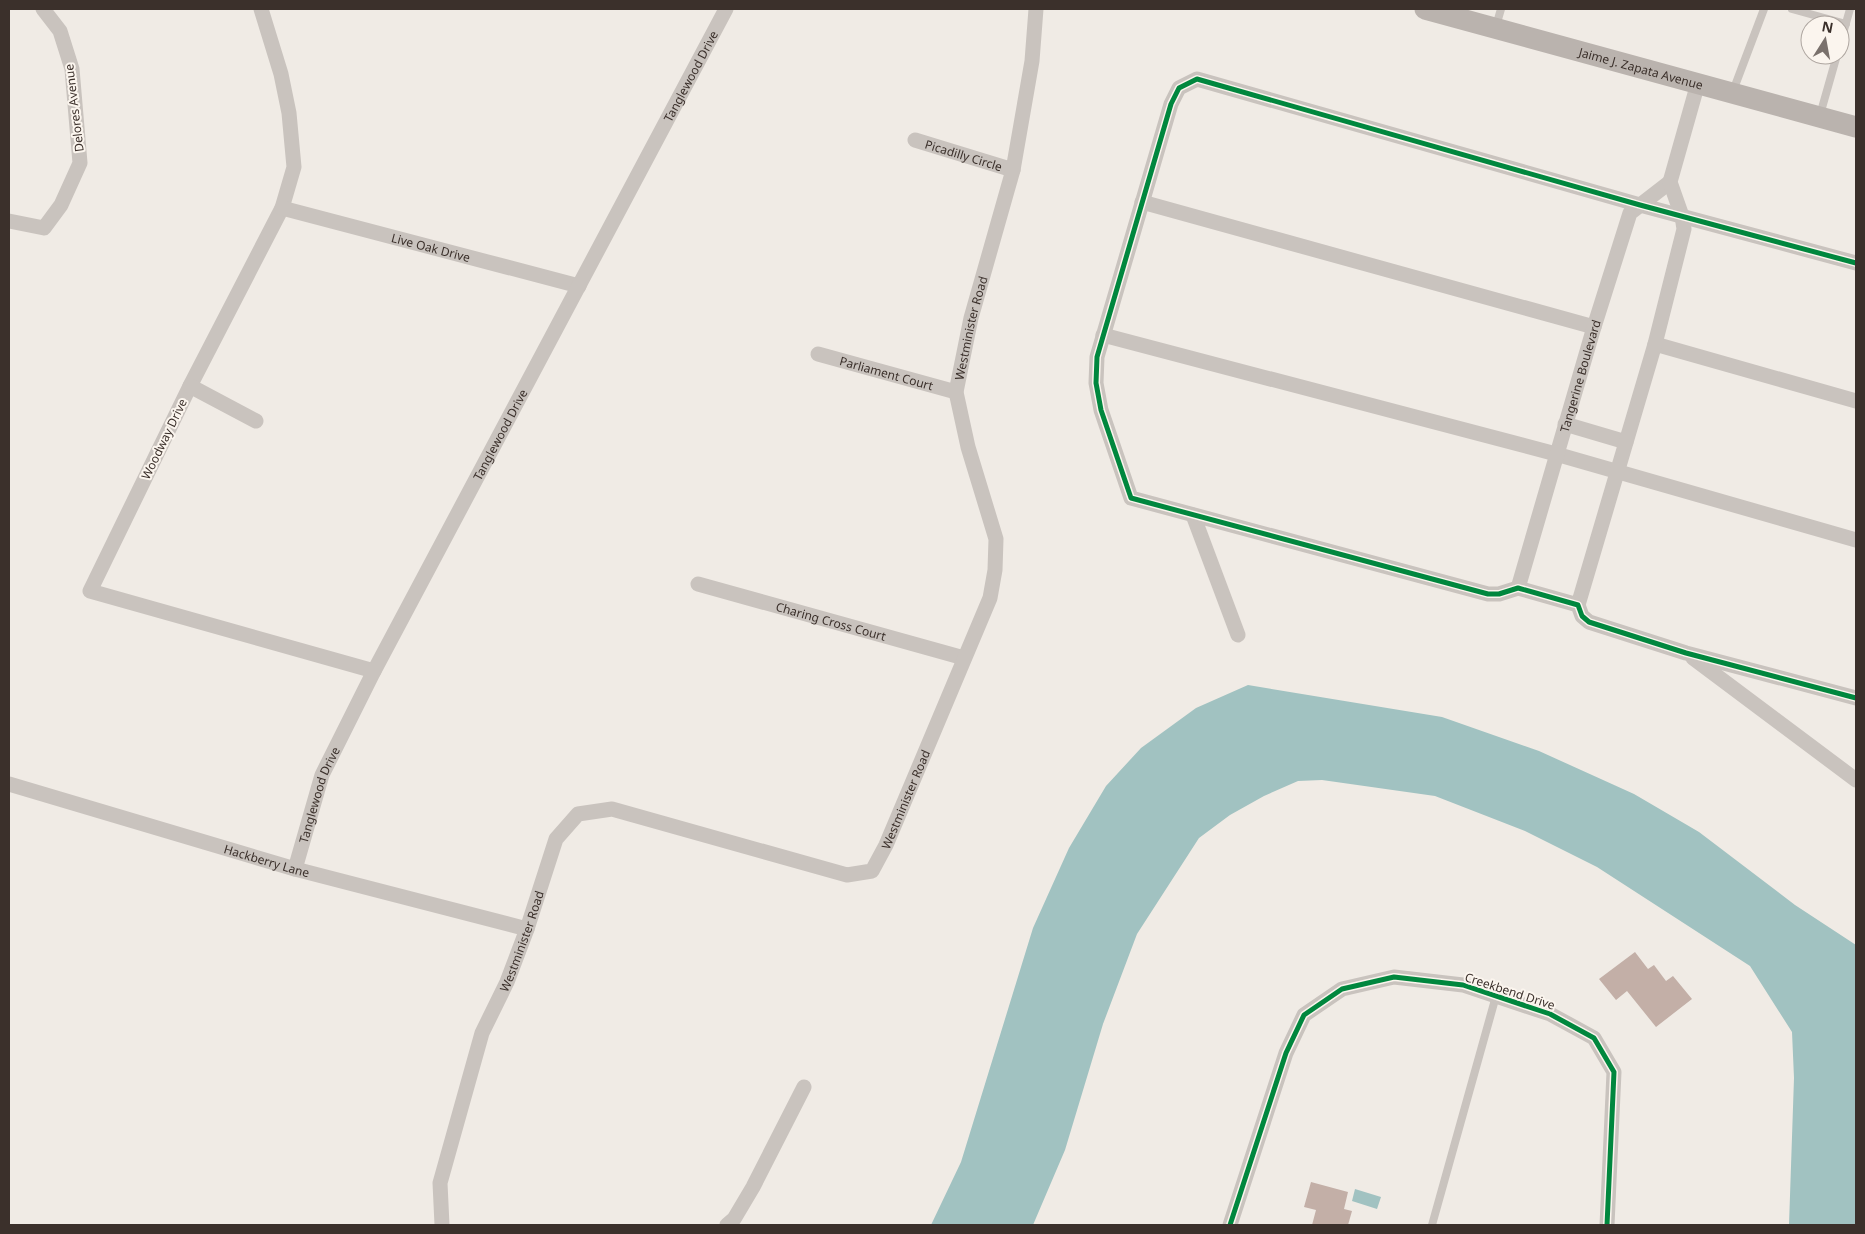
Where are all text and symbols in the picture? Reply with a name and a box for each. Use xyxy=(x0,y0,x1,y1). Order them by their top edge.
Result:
north arrow xyxy=(1800,15,1850,65)
text: N xyxy=(1820,16,1835,37)
street label: Tanglewood Drive xyxy=(659,27,722,125)
street label: Jaime J. Zapata Avenue xyxy=(1576,43,1705,93)
street label: Delores Avenue xyxy=(60,63,88,153)
street label: Picadilly Circle xyxy=(923,135,1005,175)
street label: Live Oak Drive xyxy=(390,229,472,266)
street label: Westminister Road xyxy=(950,274,991,382)
street label: Tangerine Boulevard xyxy=(1555,317,1604,434)
street label: Parliament Court xyxy=(838,352,936,394)
street label: Tanglewood Drive xyxy=(469,386,531,483)
street label: Woodway Drive xyxy=(137,396,191,482)
street label: Charing Cross Court xyxy=(774,598,889,645)
street label: Tanglewood Drive xyxy=(294,743,343,845)
street label: Westminister Road xyxy=(877,747,934,852)
street label: Hackberry Lane xyxy=(222,840,312,881)
street label: Westminister Road xyxy=(495,888,547,995)
street label: Creekbend Drive xyxy=(1463,968,1558,1014)

